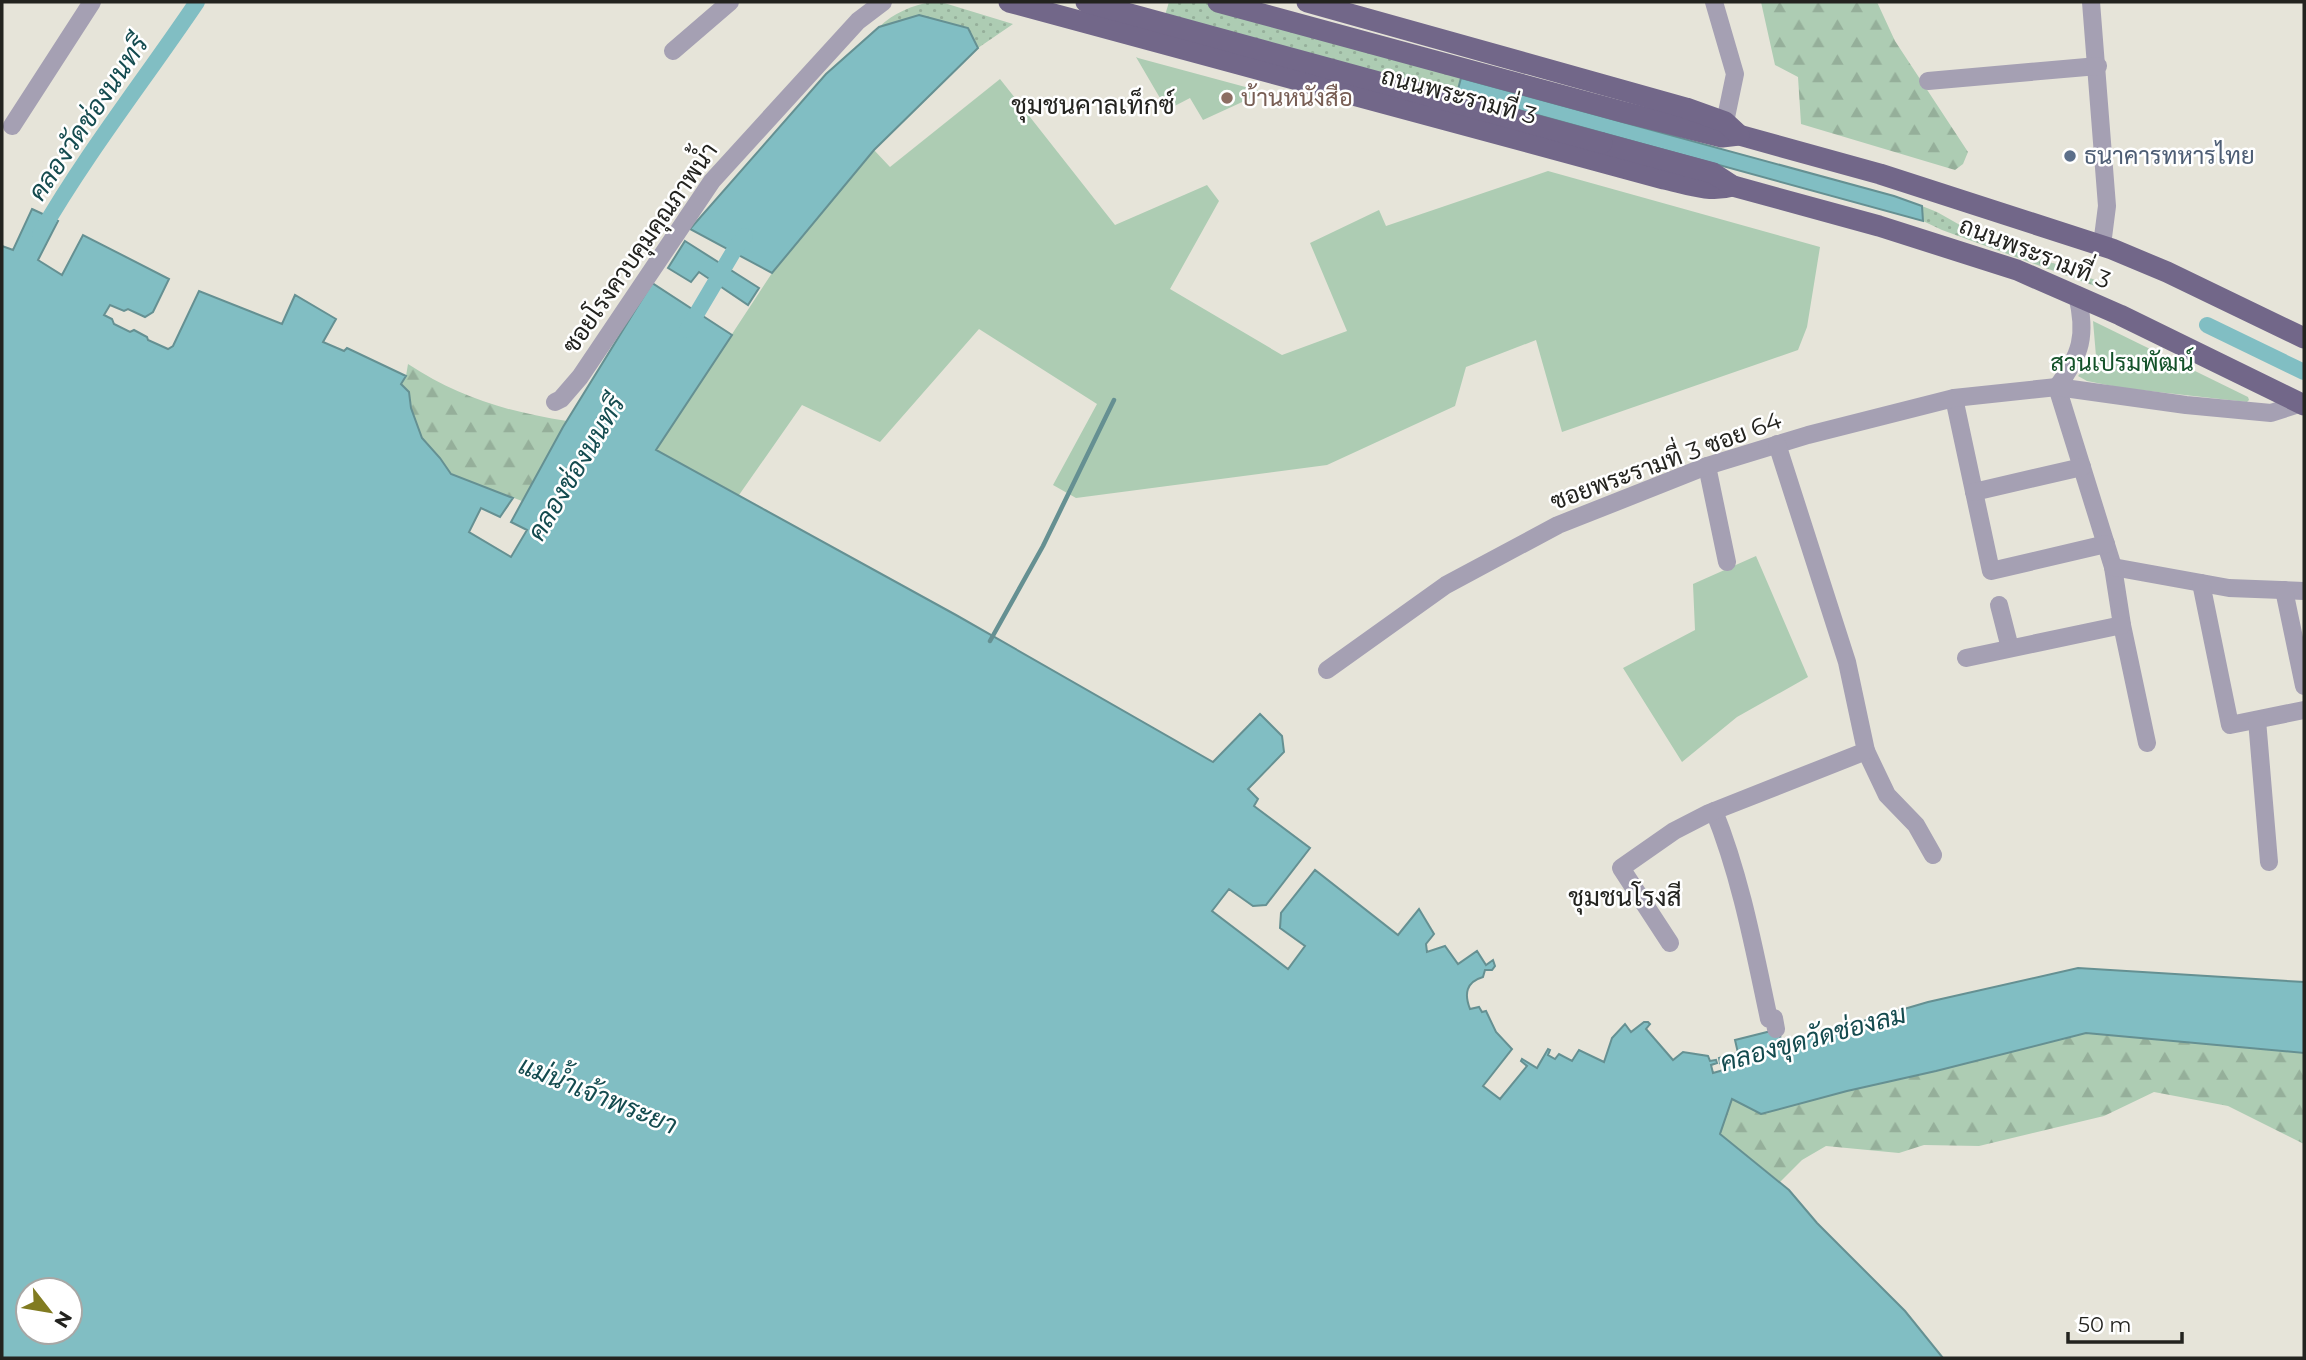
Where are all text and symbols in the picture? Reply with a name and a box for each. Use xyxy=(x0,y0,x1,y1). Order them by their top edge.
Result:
water label: คลองวัดช่องนนทรี xyxy=(21,28,156,207)
street label: ถนนพระรามที่ 3 xyxy=(1378,55,1542,130)
place label: บ้านหนังสือ xyxy=(1241,83,1353,112)
district label: ชุมชนคาลเท็กซ์ xyxy=(1011,87,1175,123)
marker: บ้านหนังสือ xyxy=(1219,90,1235,106)
street label: ซอยโรงควบคุมคุณภาพน้ำ xyxy=(552,134,725,360)
place label: ธนาคารทหารไทย xyxy=(2084,140,2255,170)
marker: ธนาคารทหารไทย xyxy=(2062,148,2078,164)
street label: ถนนพระรามที่ 3 xyxy=(1955,205,2117,295)
park label: สวนเปรมพัฒน์ xyxy=(2050,347,2194,377)
water label: คลองช่องนนทรี xyxy=(520,388,633,546)
street label: ซอยพระรามที่ 3 ซอย 64 xyxy=(1544,400,1785,516)
district label: ชุมชนโรงสี xyxy=(1568,881,1682,915)
water label: คลองขุดวัดช่องลม xyxy=(1716,998,1910,1080)
water label: แม่น้ำเจ้าพระยา xyxy=(514,1044,684,1141)
north arrow xyxy=(14,1276,84,1346)
scale bar xyxy=(2068,1300,2182,1344)
text: N xyxy=(49,1307,77,1332)
text: 50 m xyxy=(2078,1312,2132,1337)

